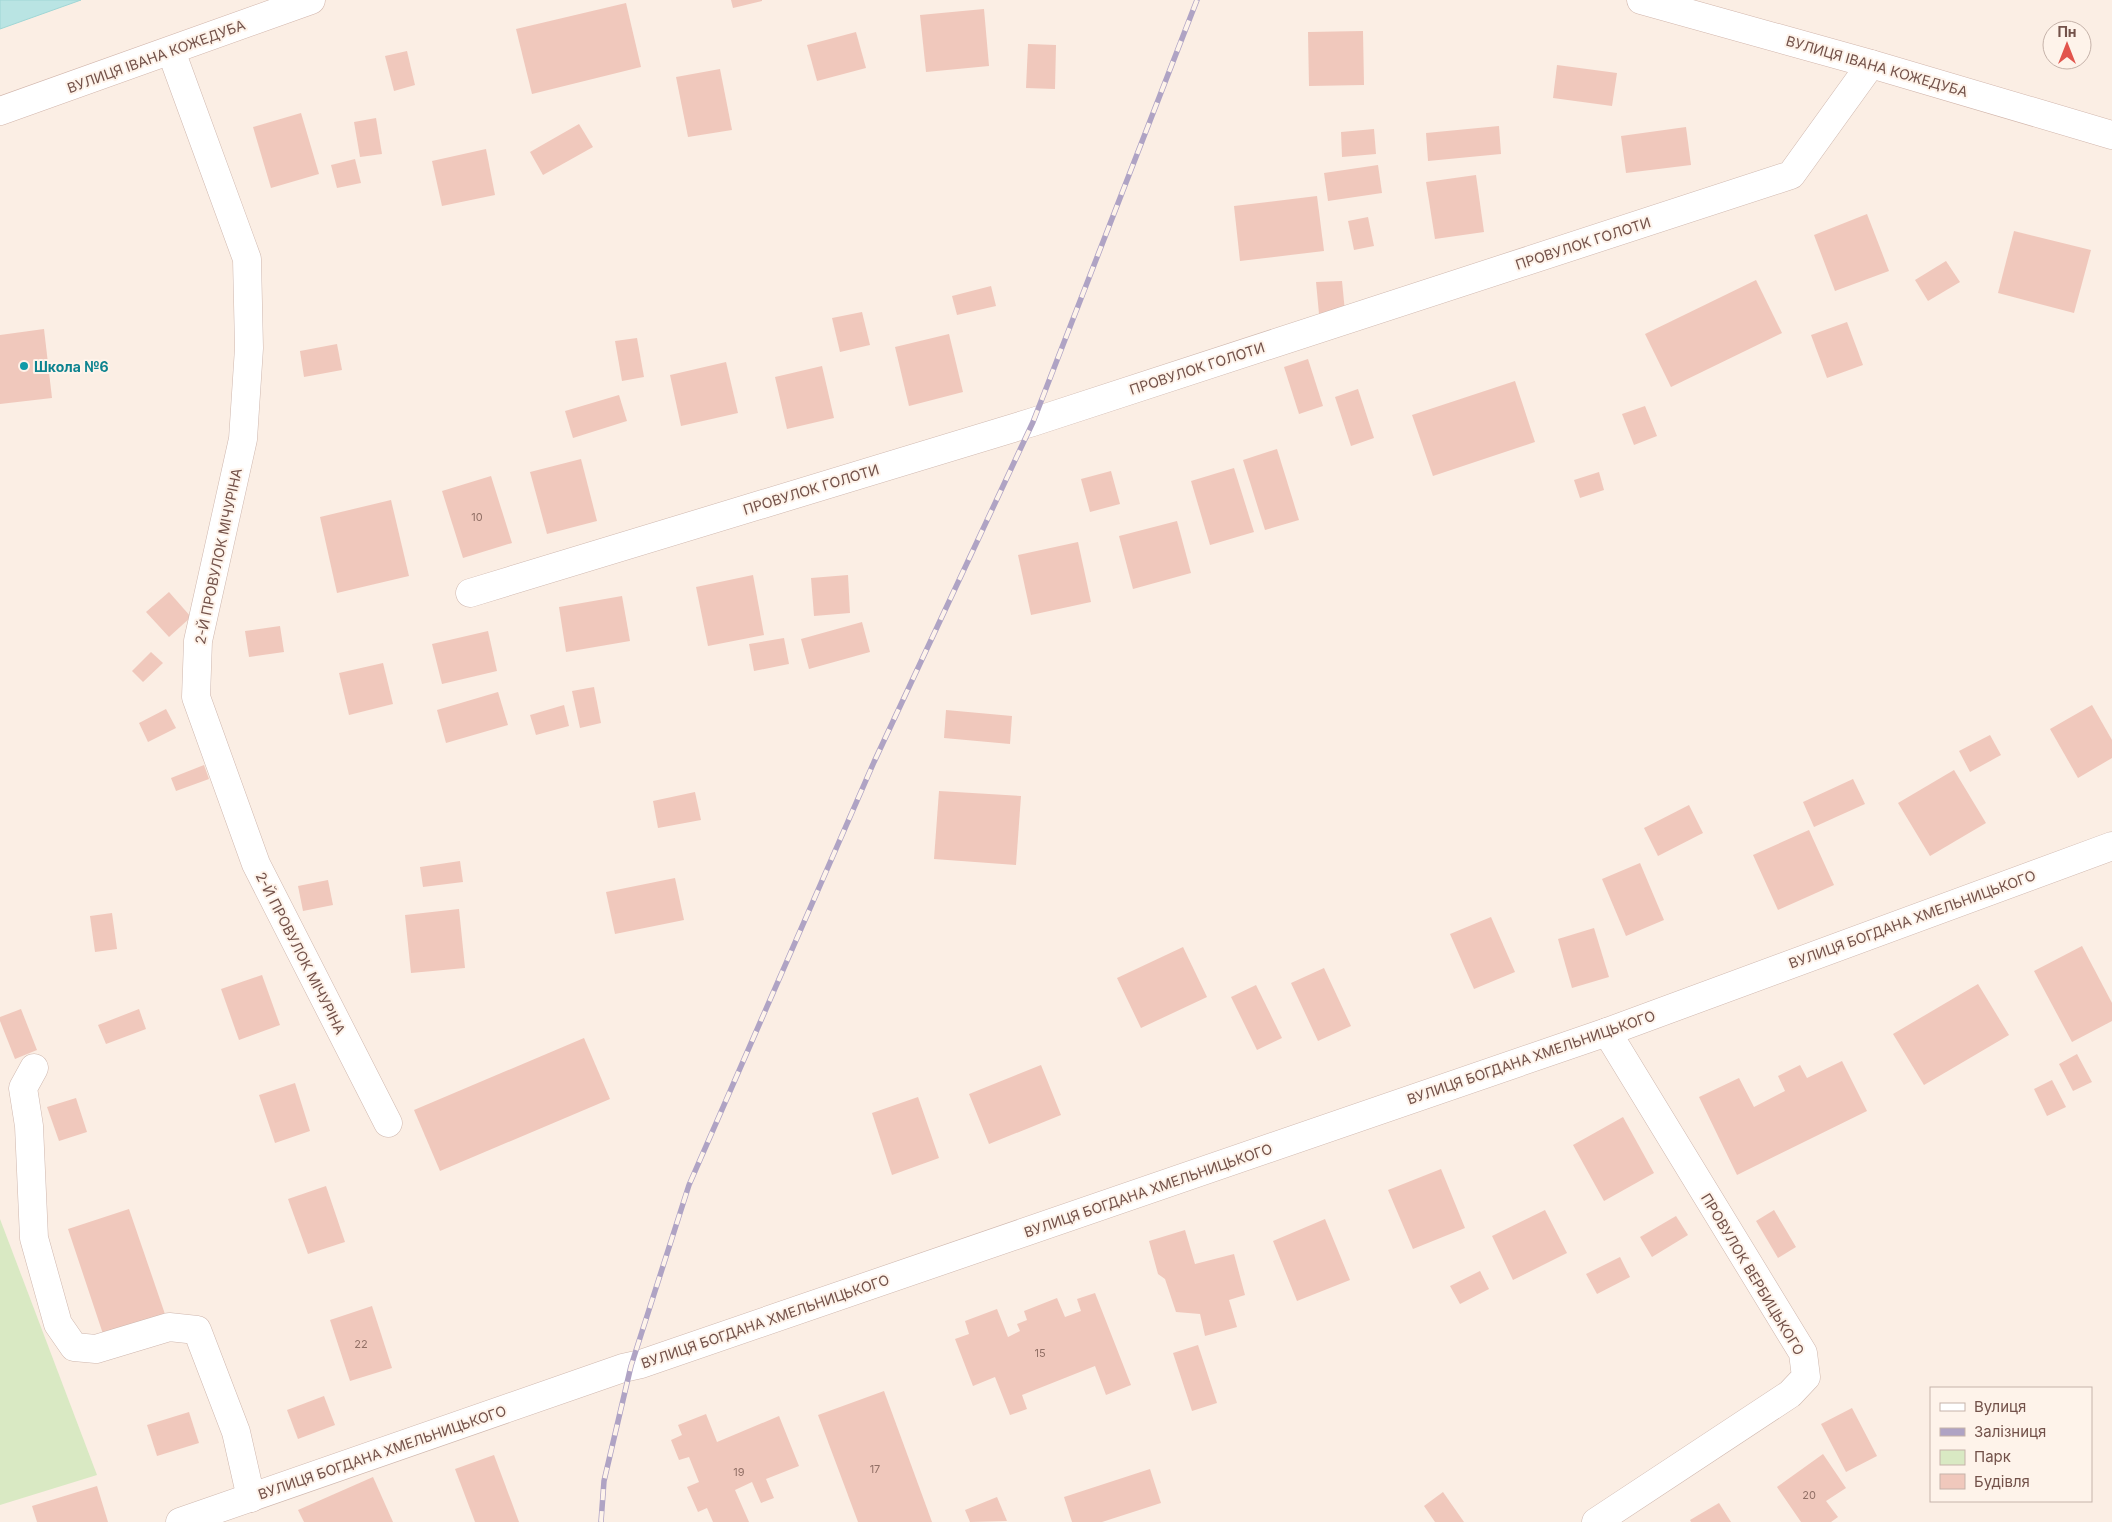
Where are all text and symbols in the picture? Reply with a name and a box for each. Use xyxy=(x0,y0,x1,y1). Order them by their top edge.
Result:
street label: ВУЛИЦЯ ІВАНА КОЖЕДУБА xyxy=(65,16,248,96)
north arrow xyxy=(2042,20,2092,70)
text: Пн xyxy=(2057,23,2077,40)
street label: ВУЛИЦЯ ІВАНА КОЖЕДУБА xyxy=(1784,32,1970,100)
street label: ПРОВУЛОК ГОЛОТИ xyxy=(1513,213,1653,273)
street label: ПРОВУЛОК ГОЛОТИ xyxy=(1127,338,1267,398)
place label: Школа №6 xyxy=(34,358,109,375)
marker: Школа №6 xyxy=(18,360,30,372)
street label: ПРОВУЛОК ГОЛОТИ xyxy=(741,460,881,518)
street label: 2-Й ПРОВУЛОК МІЧУРІНА xyxy=(190,466,245,646)
house number: 10 xyxy=(471,510,483,524)
street label: ВУЛИЦЯ БОГДАНА ХМЕЛЬНИЦЬКОГО xyxy=(1786,866,2038,972)
street label: 2-Й ПРОВУЛОК МІЧУРІНА xyxy=(253,869,350,1037)
street label: ВУЛИЦЯ БОГДАНА ХМЕЛЬНИЦЬКОГО xyxy=(1405,1006,1657,1108)
street label: ВУЛИЦЯ БОГДАНА ХМЕЛЬНИЦЬКОГО xyxy=(1022,1139,1274,1241)
street label: ПРОВУЛОК ВЕРБИЦЬКОГО xyxy=(1698,1190,1808,1358)
street label: ВУЛИЦЯ БОГДАНА ХМЕЛЬНИЦЬКОГО xyxy=(639,1270,891,1372)
house number: 22 xyxy=(354,1337,368,1351)
house number: 15 xyxy=(1034,1346,1046,1360)
legend xyxy=(1930,1387,2092,1502)
text: Вулиця xyxy=(1974,1397,2026,1416)
street label: ВУЛИЦЯ БОГДАНА ХМЕЛЬНИЦЬКОГО xyxy=(256,1401,508,1503)
text: Залізниця xyxy=(1974,1422,2046,1441)
text: Парк xyxy=(1974,1447,2011,1466)
house number: 17 xyxy=(870,1462,880,1476)
house number: 19 xyxy=(733,1465,745,1479)
text: Будівля xyxy=(1974,1472,2030,1491)
house number: 20 xyxy=(1802,1488,1816,1502)

